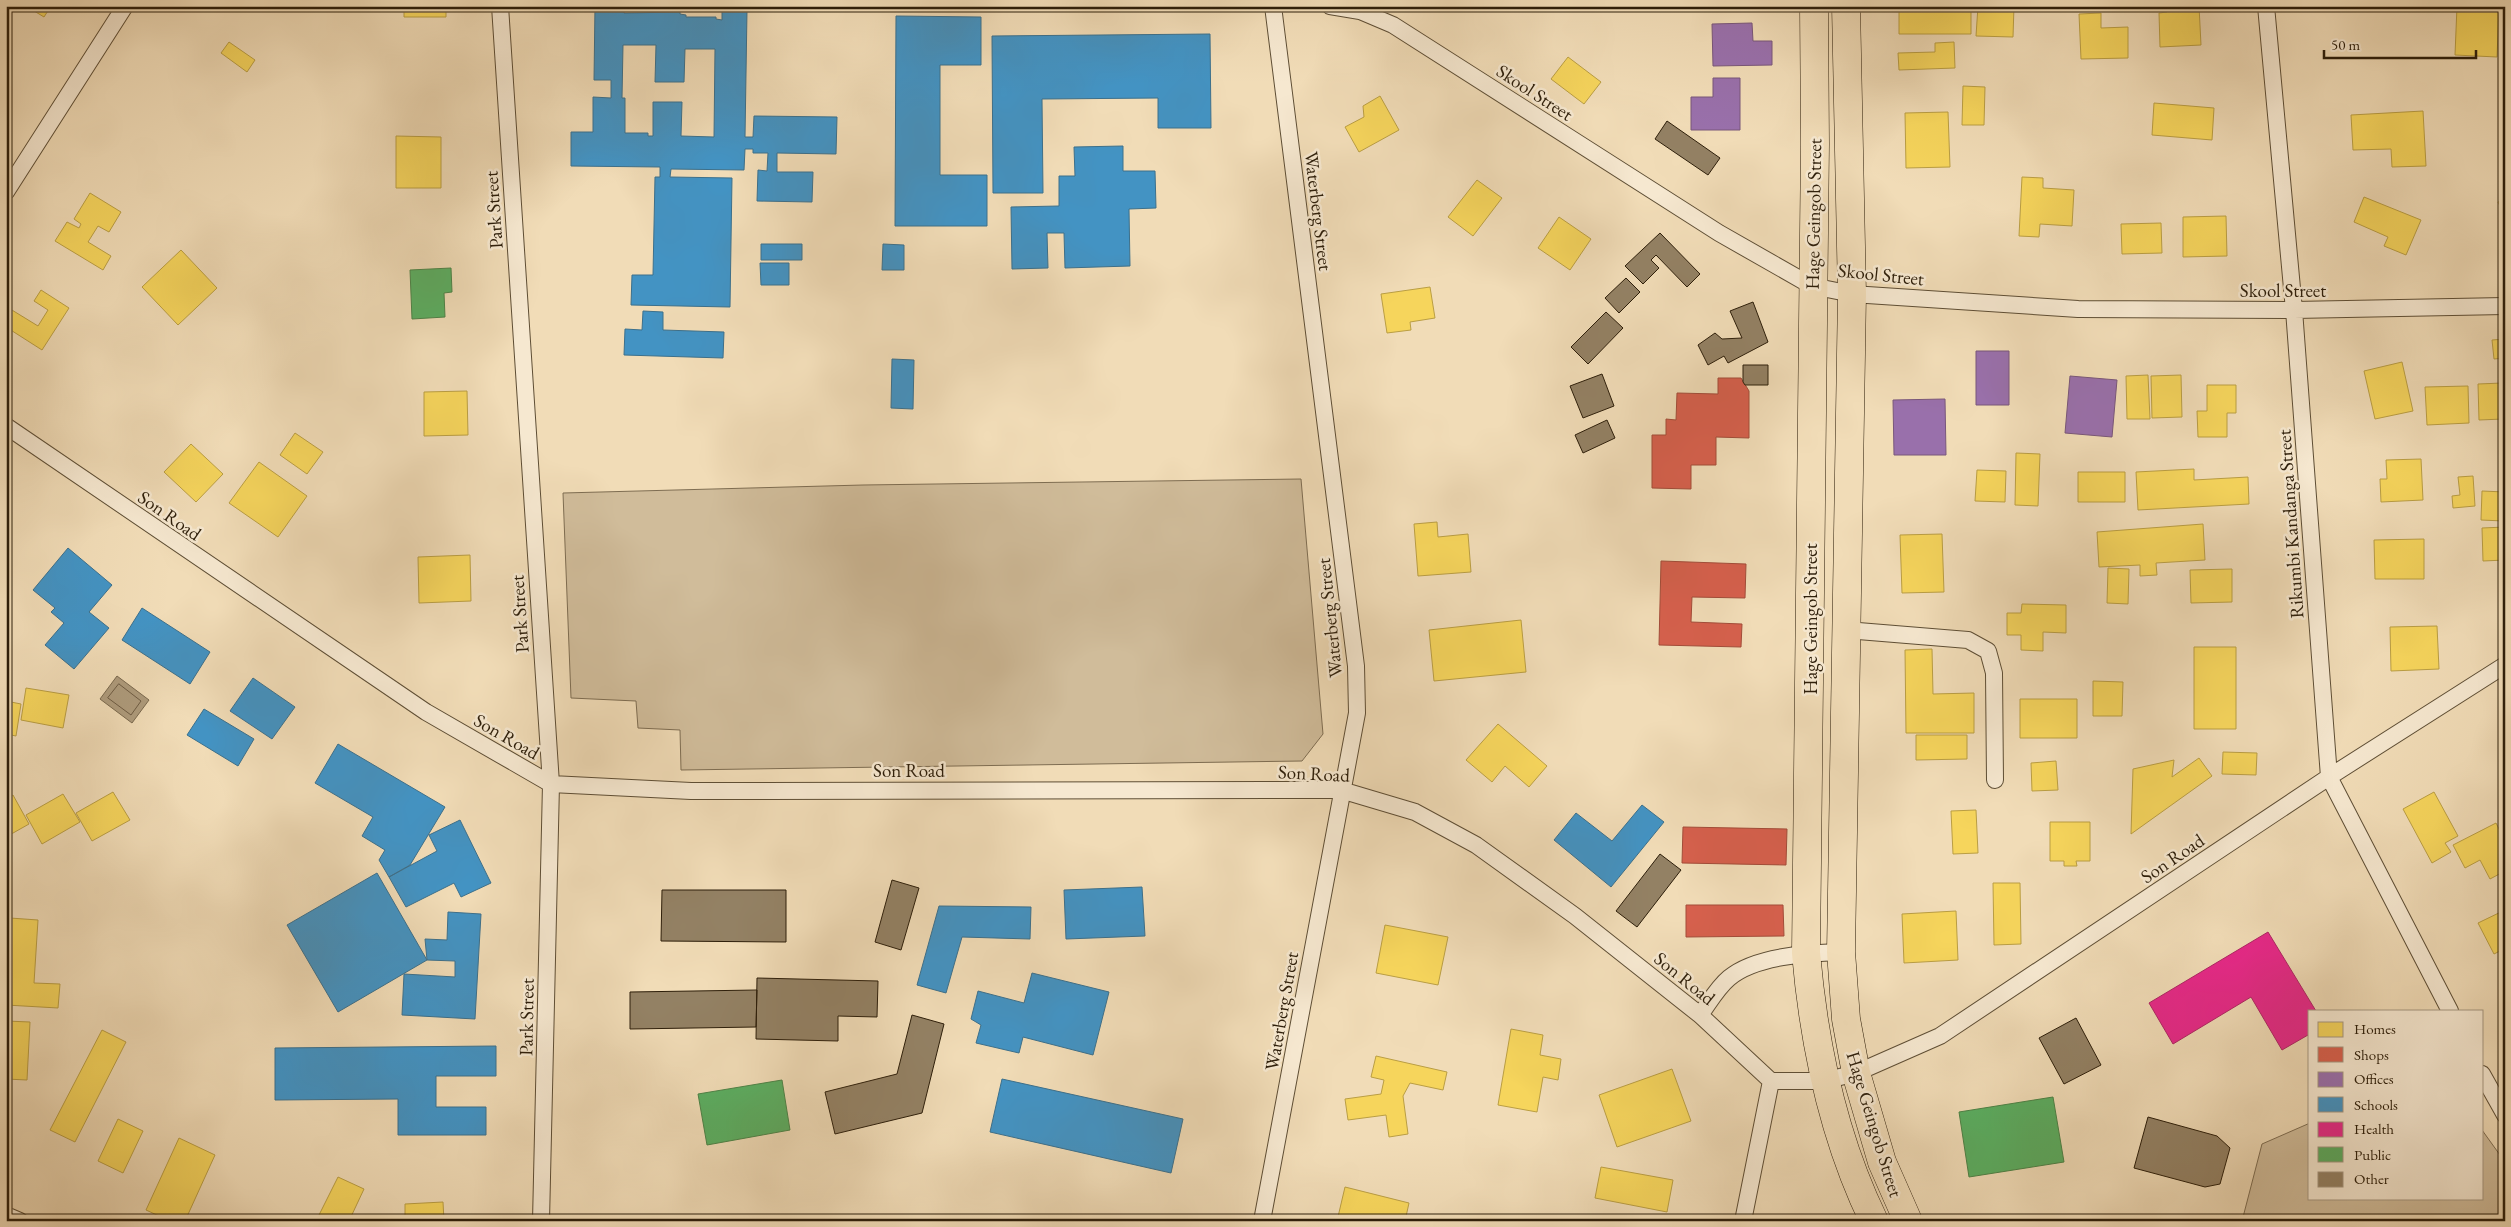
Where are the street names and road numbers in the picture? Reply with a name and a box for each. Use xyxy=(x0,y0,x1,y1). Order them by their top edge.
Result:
street label: Skool Street xyxy=(1492,58,1578,126)
street label: Hage Geingob Street xyxy=(1800,138,1827,290)
street label: Waterberg Street xyxy=(1299,150,1338,272)
street label: Park Street xyxy=(478,170,509,250)
street label: Skool Street xyxy=(1837,258,1925,291)
street label: Skool Street xyxy=(2240,278,2326,303)
street label: Rikumbi Kandanga Street xyxy=(2271,429,2310,619)
street label: Son Road xyxy=(133,485,207,546)
street label: Hage Geingob Street xyxy=(1798,543,1823,695)
street label: Waterberg Street xyxy=(1311,557,1348,679)
street label: Park Street xyxy=(504,574,535,654)
street label: Son Road xyxy=(469,708,544,765)
street label: Son Road xyxy=(873,758,945,783)
street label: Son Road xyxy=(1277,759,1351,788)
street label: Son Road xyxy=(2136,828,2209,889)
street label: Son Road xyxy=(1649,946,1721,1011)
street label: Waterberg Street xyxy=(1259,950,1304,1072)
street label: Park Street xyxy=(513,978,540,1056)
street label: Hage Geingob Street xyxy=(1840,1048,1909,1200)

